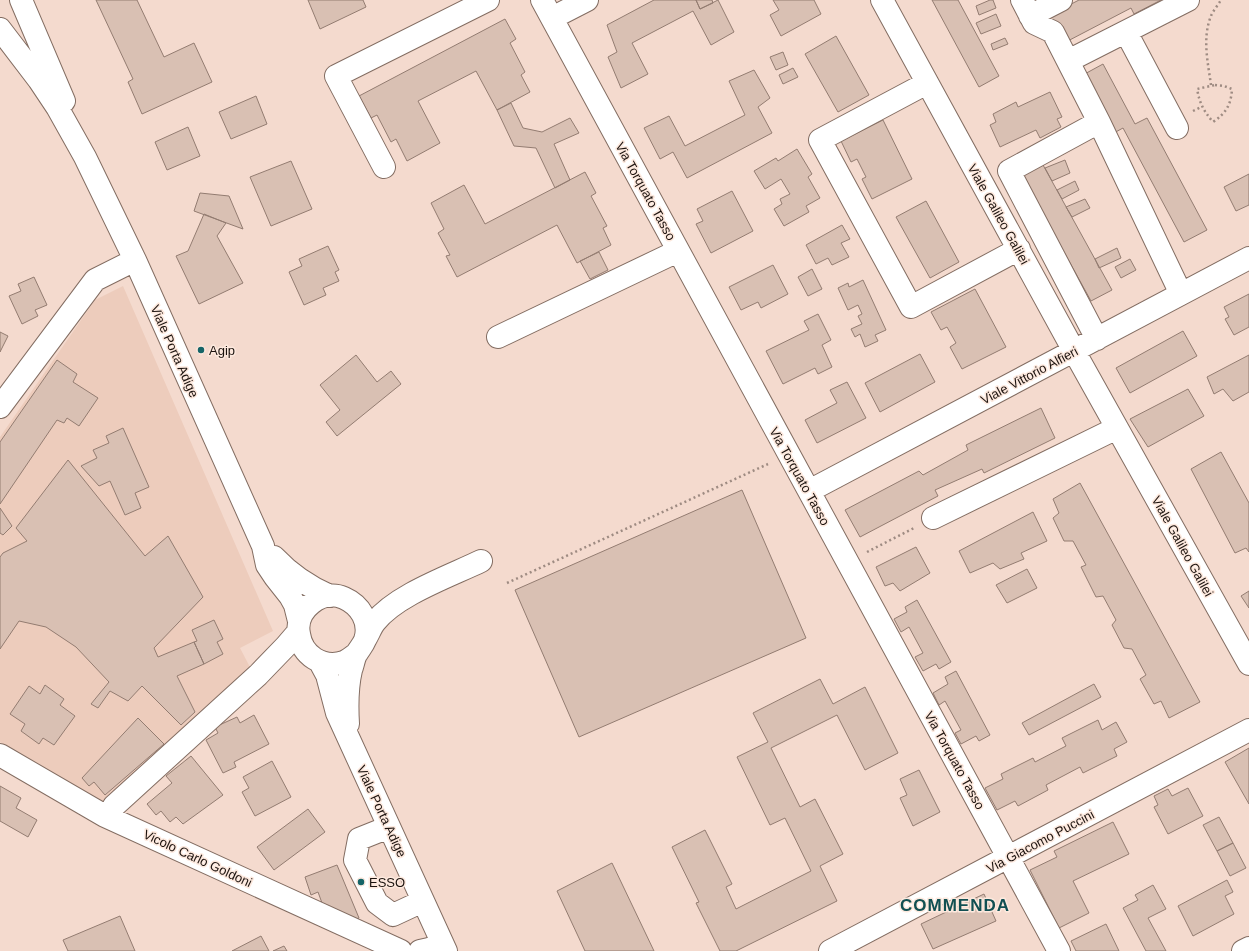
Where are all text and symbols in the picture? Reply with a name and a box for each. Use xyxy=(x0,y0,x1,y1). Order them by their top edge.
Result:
street label: Via Torquato Tasso xyxy=(612,140,679,243)
street label: Viale Galileo Galilei xyxy=(965,161,1032,267)
street label: Viale Porta Adige xyxy=(147,303,202,400)
place label: Agip xyxy=(209,343,235,358)
street label: Viale Vittorio Alfieri xyxy=(978,343,1080,407)
marker: Agip xyxy=(196,345,206,355)
street label: Via Torquato Tasso xyxy=(766,425,833,528)
street label: Viale Galileo Galilei xyxy=(1149,493,1216,599)
street label: Via Torquato Tasso xyxy=(921,709,988,812)
street label: Viale Porta Adige xyxy=(354,763,409,859)
street label: Via Giacomo Puccini xyxy=(984,807,1097,876)
street label: Vicolo Carlo Goldoni xyxy=(141,827,255,890)
place label: ESSO xyxy=(369,875,405,890)
marker: ESSO xyxy=(356,877,366,887)
district label: COMMENDA xyxy=(900,896,1010,915)

